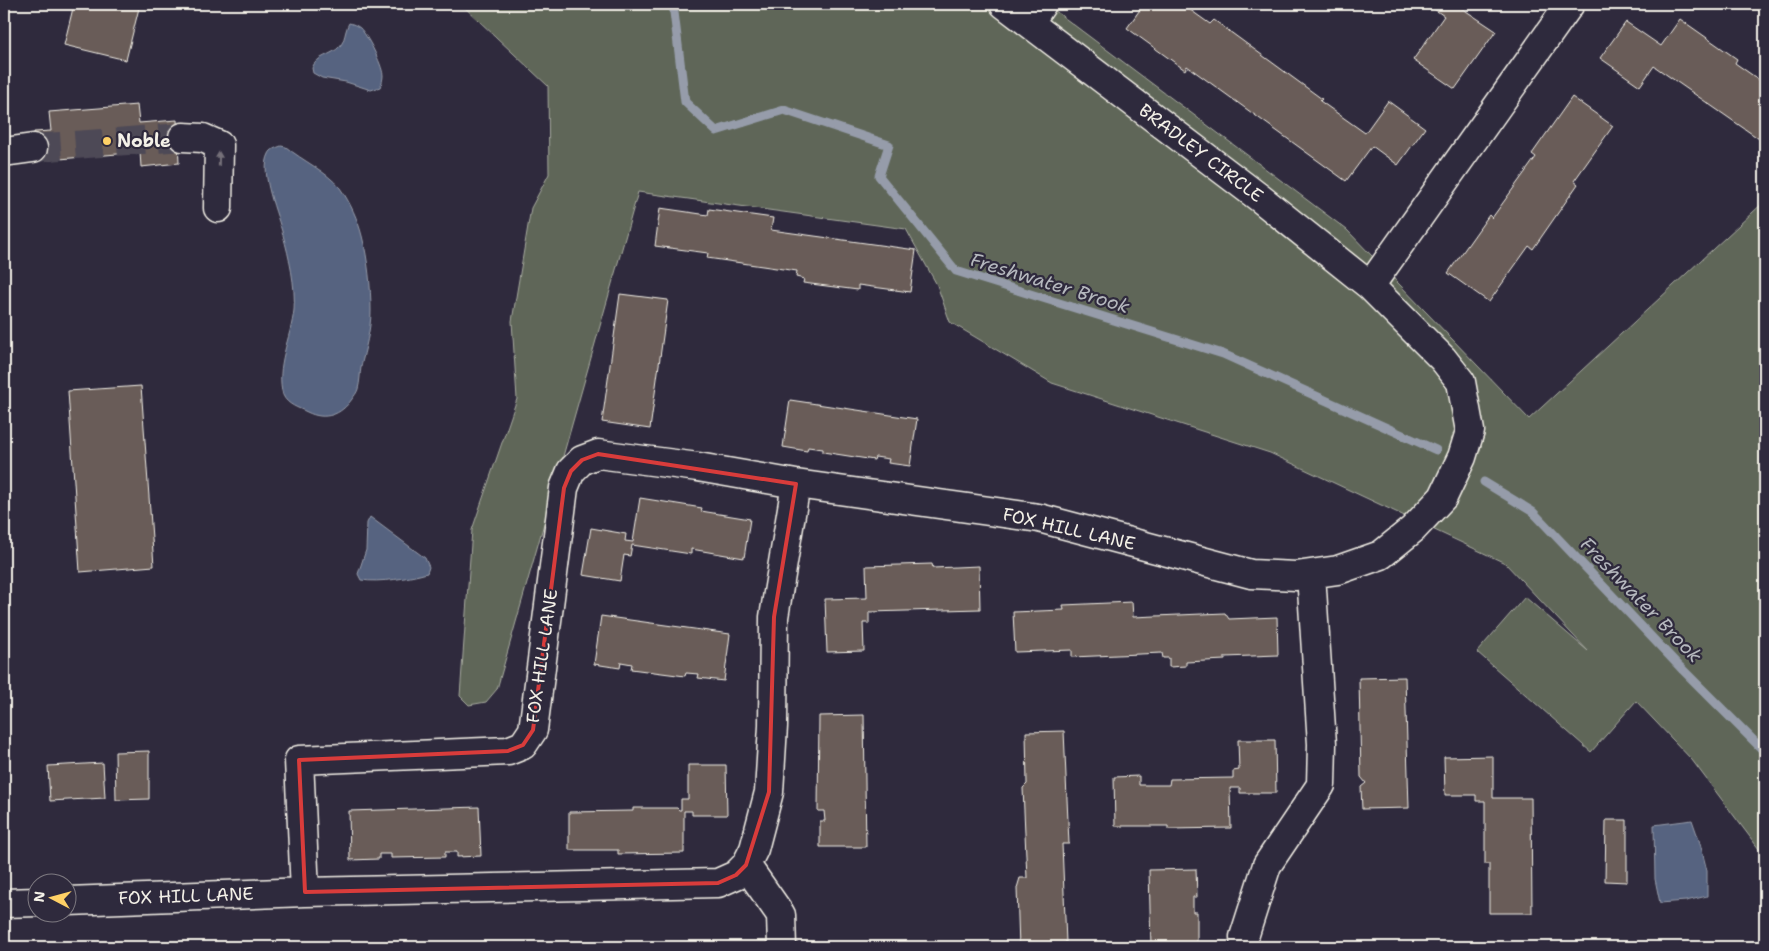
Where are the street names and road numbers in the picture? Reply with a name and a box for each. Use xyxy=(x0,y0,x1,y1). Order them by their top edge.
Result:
street label: BRADLEY CIRCLE xyxy=(1134,98,1268,208)
street label: FOX HILL LANE xyxy=(1000,502,1138,556)
street label: FOX HILL LANE xyxy=(521,587,563,725)
street label: FOX HILL LANE xyxy=(118,882,254,910)

